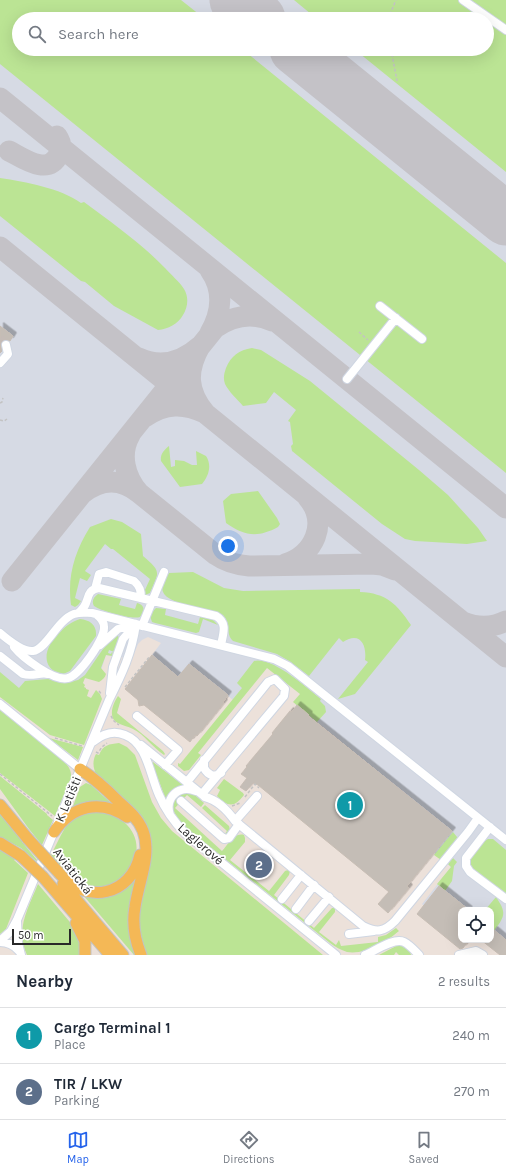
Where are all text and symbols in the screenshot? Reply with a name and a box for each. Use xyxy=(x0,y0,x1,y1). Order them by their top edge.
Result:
search box xyxy=(12,12,494,56)
icon: search xyxy=(26,23,48,45)
text: Search here xyxy=(58,25,139,43)
your location xyxy=(218,536,238,556)
street label: K Letišti xyxy=(52,774,84,824)
pin: 1 xyxy=(337,790,363,820)
street label: Laglerové xyxy=(175,820,227,868)
street label: Aviatická xyxy=(50,845,96,897)
pin: 2 xyxy=(246,850,272,880)
map controls xyxy=(458,907,494,943)
button: locate xyxy=(458,907,494,943)
scale bar xyxy=(12,927,71,946)
text: 50 m xyxy=(18,929,44,942)
text: Nearby xyxy=(16,971,73,991)
text: 2 results xyxy=(438,974,490,989)
text: Cargo Terminal 1 xyxy=(54,1019,171,1037)
text: 1 xyxy=(27,1028,31,1043)
text: 240 m xyxy=(452,1028,490,1043)
text: Place xyxy=(54,1037,85,1052)
text: TIR / LKW xyxy=(54,1075,122,1093)
text: 2 xyxy=(25,1084,33,1099)
text: 270 m xyxy=(453,1084,490,1099)
text: Parking xyxy=(54,1093,99,1108)
tab: Map xyxy=(67,1129,89,1166)
tab: Directions xyxy=(223,1129,275,1166)
tab: Saved xyxy=(409,1129,439,1166)

